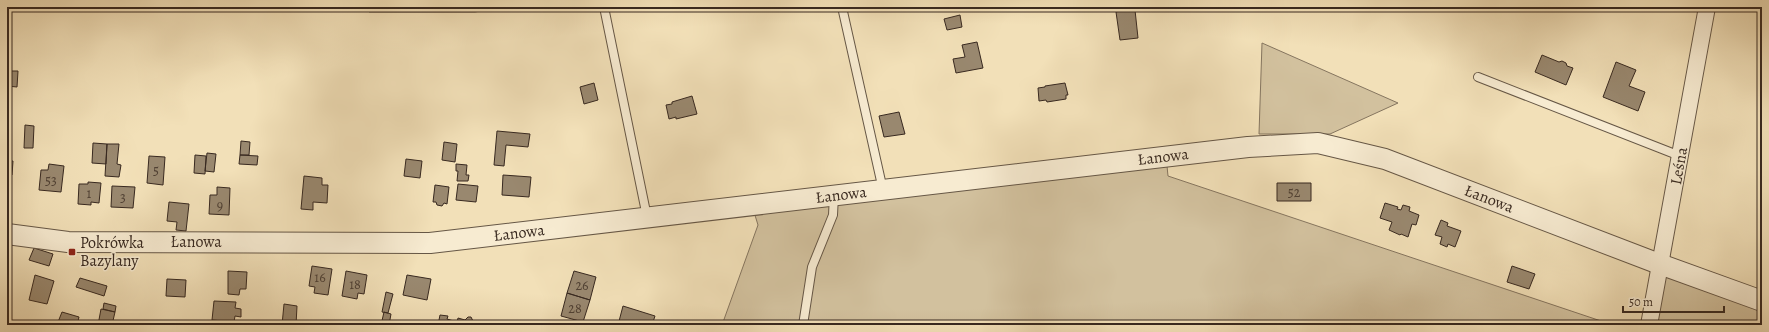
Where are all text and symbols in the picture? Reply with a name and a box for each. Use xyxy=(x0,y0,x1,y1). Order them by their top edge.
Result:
street label: Łanowa xyxy=(1136,143,1190,171)
street label: Leśna xyxy=(1665,145,1693,187)
house number: 5 xyxy=(153,161,159,180)
house number: 53 xyxy=(45,171,57,190)
street label: Łanowa xyxy=(1461,180,1517,219)
street label: Łanowa xyxy=(814,181,868,209)
house number: 52 xyxy=(1288,183,1301,202)
house number: 1 xyxy=(87,184,92,203)
house number: 3 xyxy=(120,188,126,207)
house number: 9 xyxy=(217,196,223,215)
street label: Łanowa xyxy=(492,219,546,247)
street label: Łanowa xyxy=(170,231,222,253)
place label: Pokrówka Bazylany xyxy=(80,232,145,272)
marker: Pokrówka Bazylany xyxy=(67,247,77,257)
house number: 16 xyxy=(314,268,326,287)
house number: 18 xyxy=(349,275,361,294)
house number: 26 xyxy=(575,276,589,295)
scale bar xyxy=(1623,288,1724,314)
text: 50 m xyxy=(1629,294,1653,310)
house number: 28 xyxy=(568,299,582,318)

